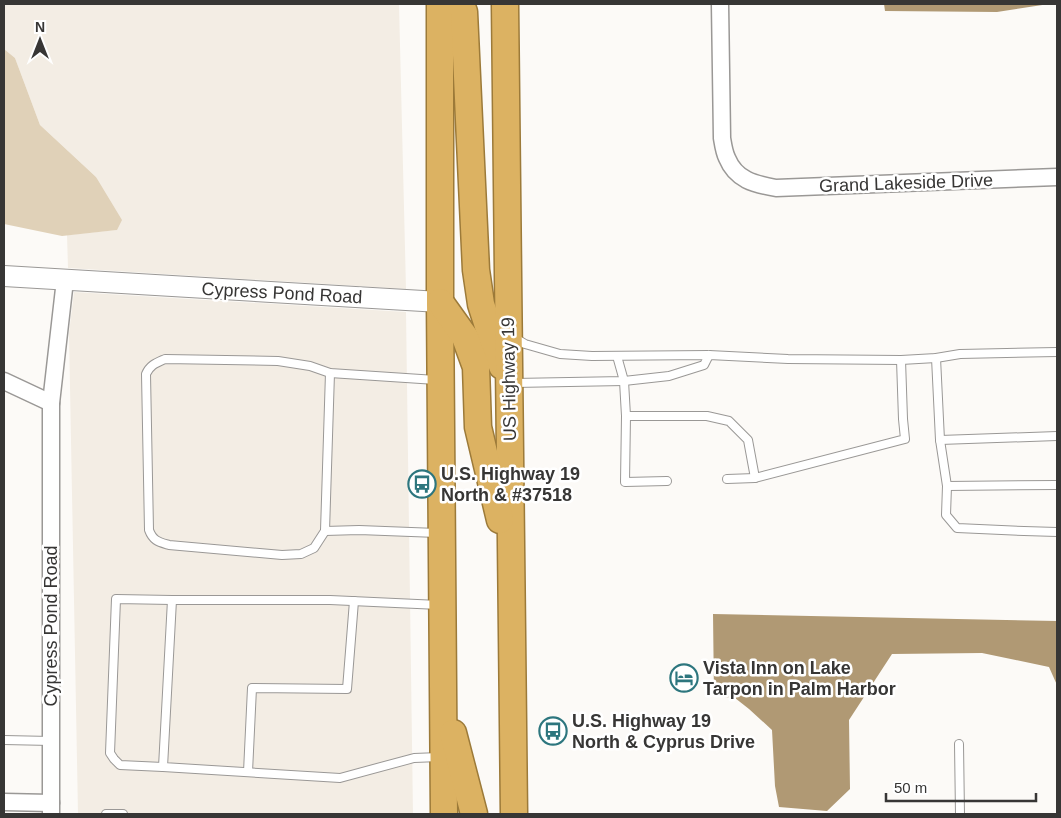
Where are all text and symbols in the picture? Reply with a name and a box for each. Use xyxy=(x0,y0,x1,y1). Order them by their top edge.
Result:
north arrow xyxy=(15,15,65,65)
text: N xyxy=(35,19,45,35)
street label: Grand Lakeside Drive xyxy=(819,170,993,196)
street label: Cypress Pond Road xyxy=(201,279,363,307)
street label: US Highway 19 xyxy=(498,317,520,441)
place label: U.S. Highway 19 North & #37518 xyxy=(441,464,580,505)
bus stop icon: U.S. Highway 19 North & #37518 xyxy=(407,469,437,499)
street label: Cypress Pond Road xyxy=(41,545,61,707)
place label: Vista Inn on Lake Tarpon in Palm Harbor xyxy=(703,658,896,699)
hotel icon: Vista Inn on Lake Tarpon in Palm Harbor xyxy=(669,663,699,693)
place label: U.S. Highway 19 North & Cyprus Drive xyxy=(572,711,755,752)
bus stop icon: U.S. Highway 19 North & Cyprus Drive xyxy=(538,716,568,746)
scale bar xyxy=(886,770,1036,802)
text: 50 m xyxy=(894,779,927,796)

